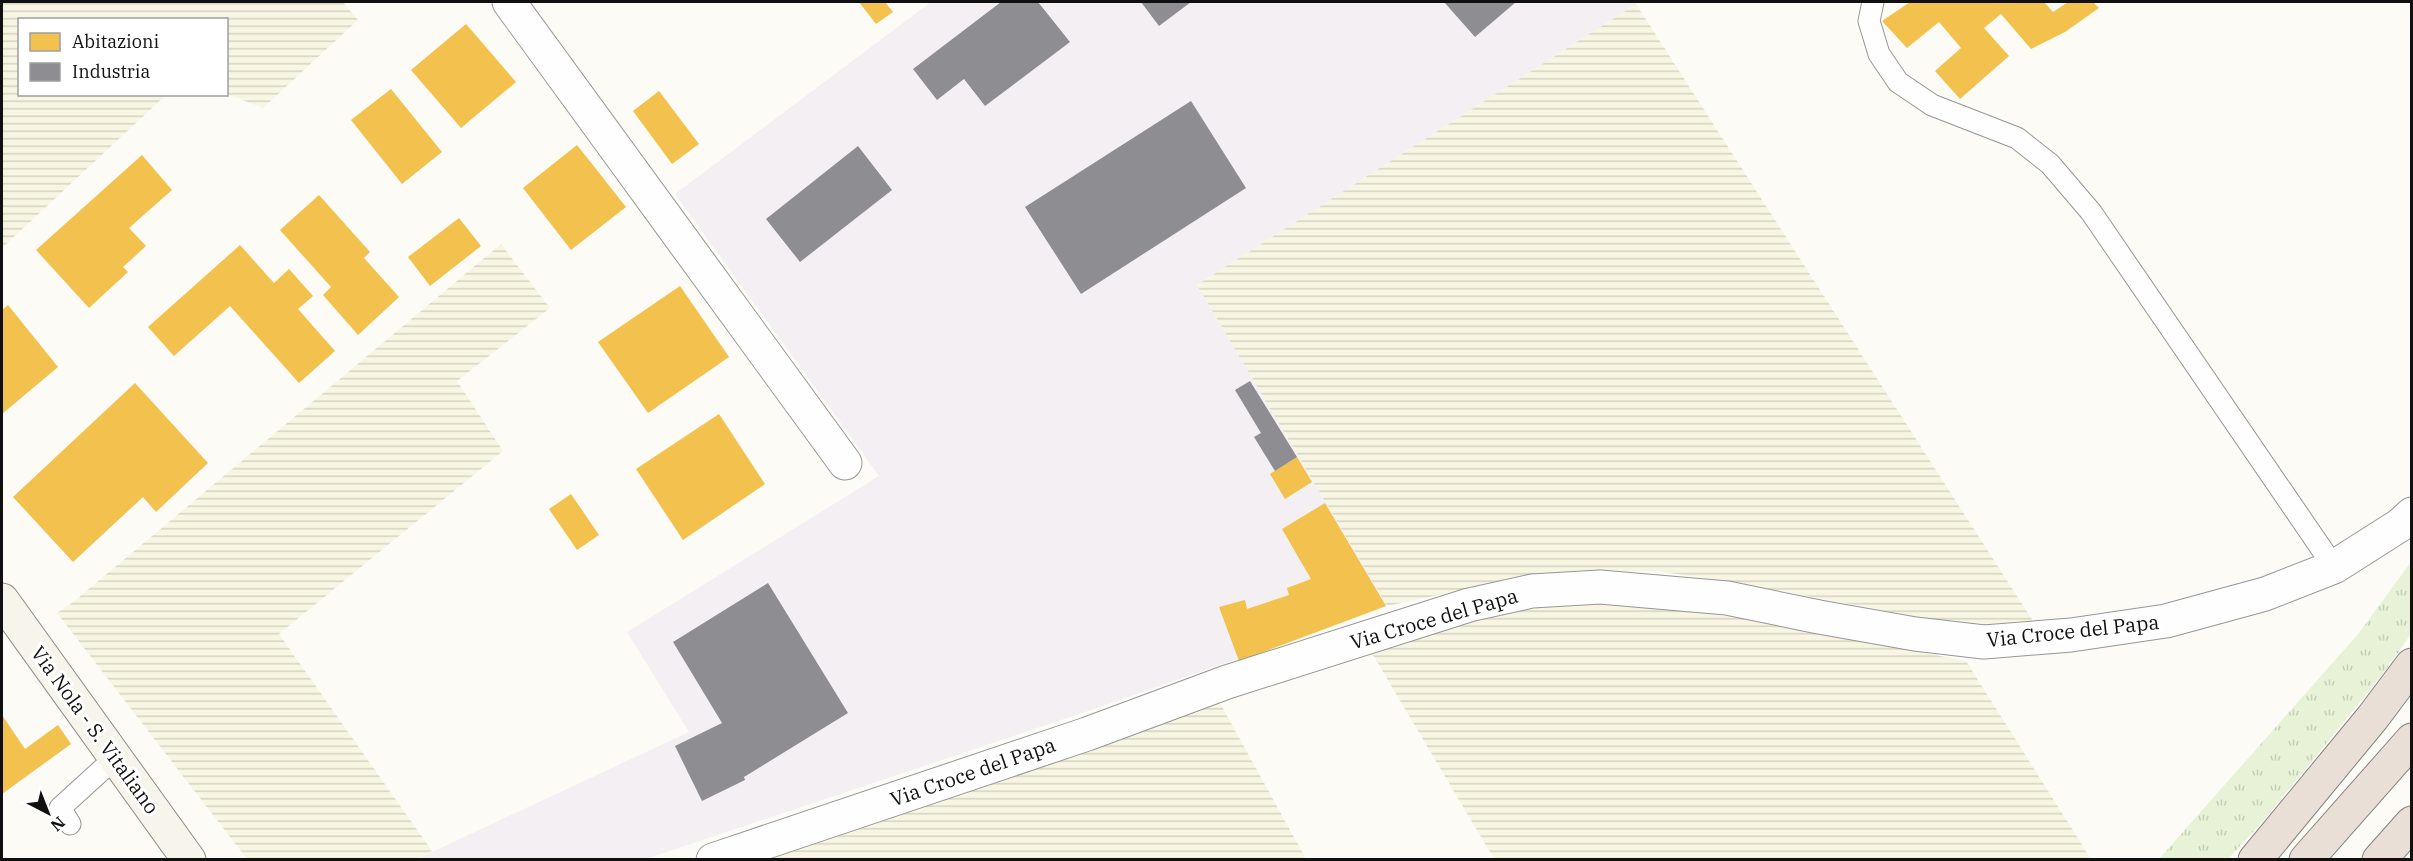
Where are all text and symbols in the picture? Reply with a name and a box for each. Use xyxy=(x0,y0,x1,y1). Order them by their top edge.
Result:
legend xyxy=(18,18,228,96)
text: Abitazioni xyxy=(72,30,159,53)
text: Industria xyxy=(72,60,150,83)
street label: Via Croce del Papa xyxy=(1347,582,1521,655)
street label: Via Croce del Papa xyxy=(1985,608,2161,653)
street label: Via Nola - S. Vitaliano xyxy=(25,640,166,819)
street label: Via Croce del Papa xyxy=(887,731,1059,812)
north arrow xyxy=(18,783,78,843)
text: N xyxy=(47,812,69,836)

